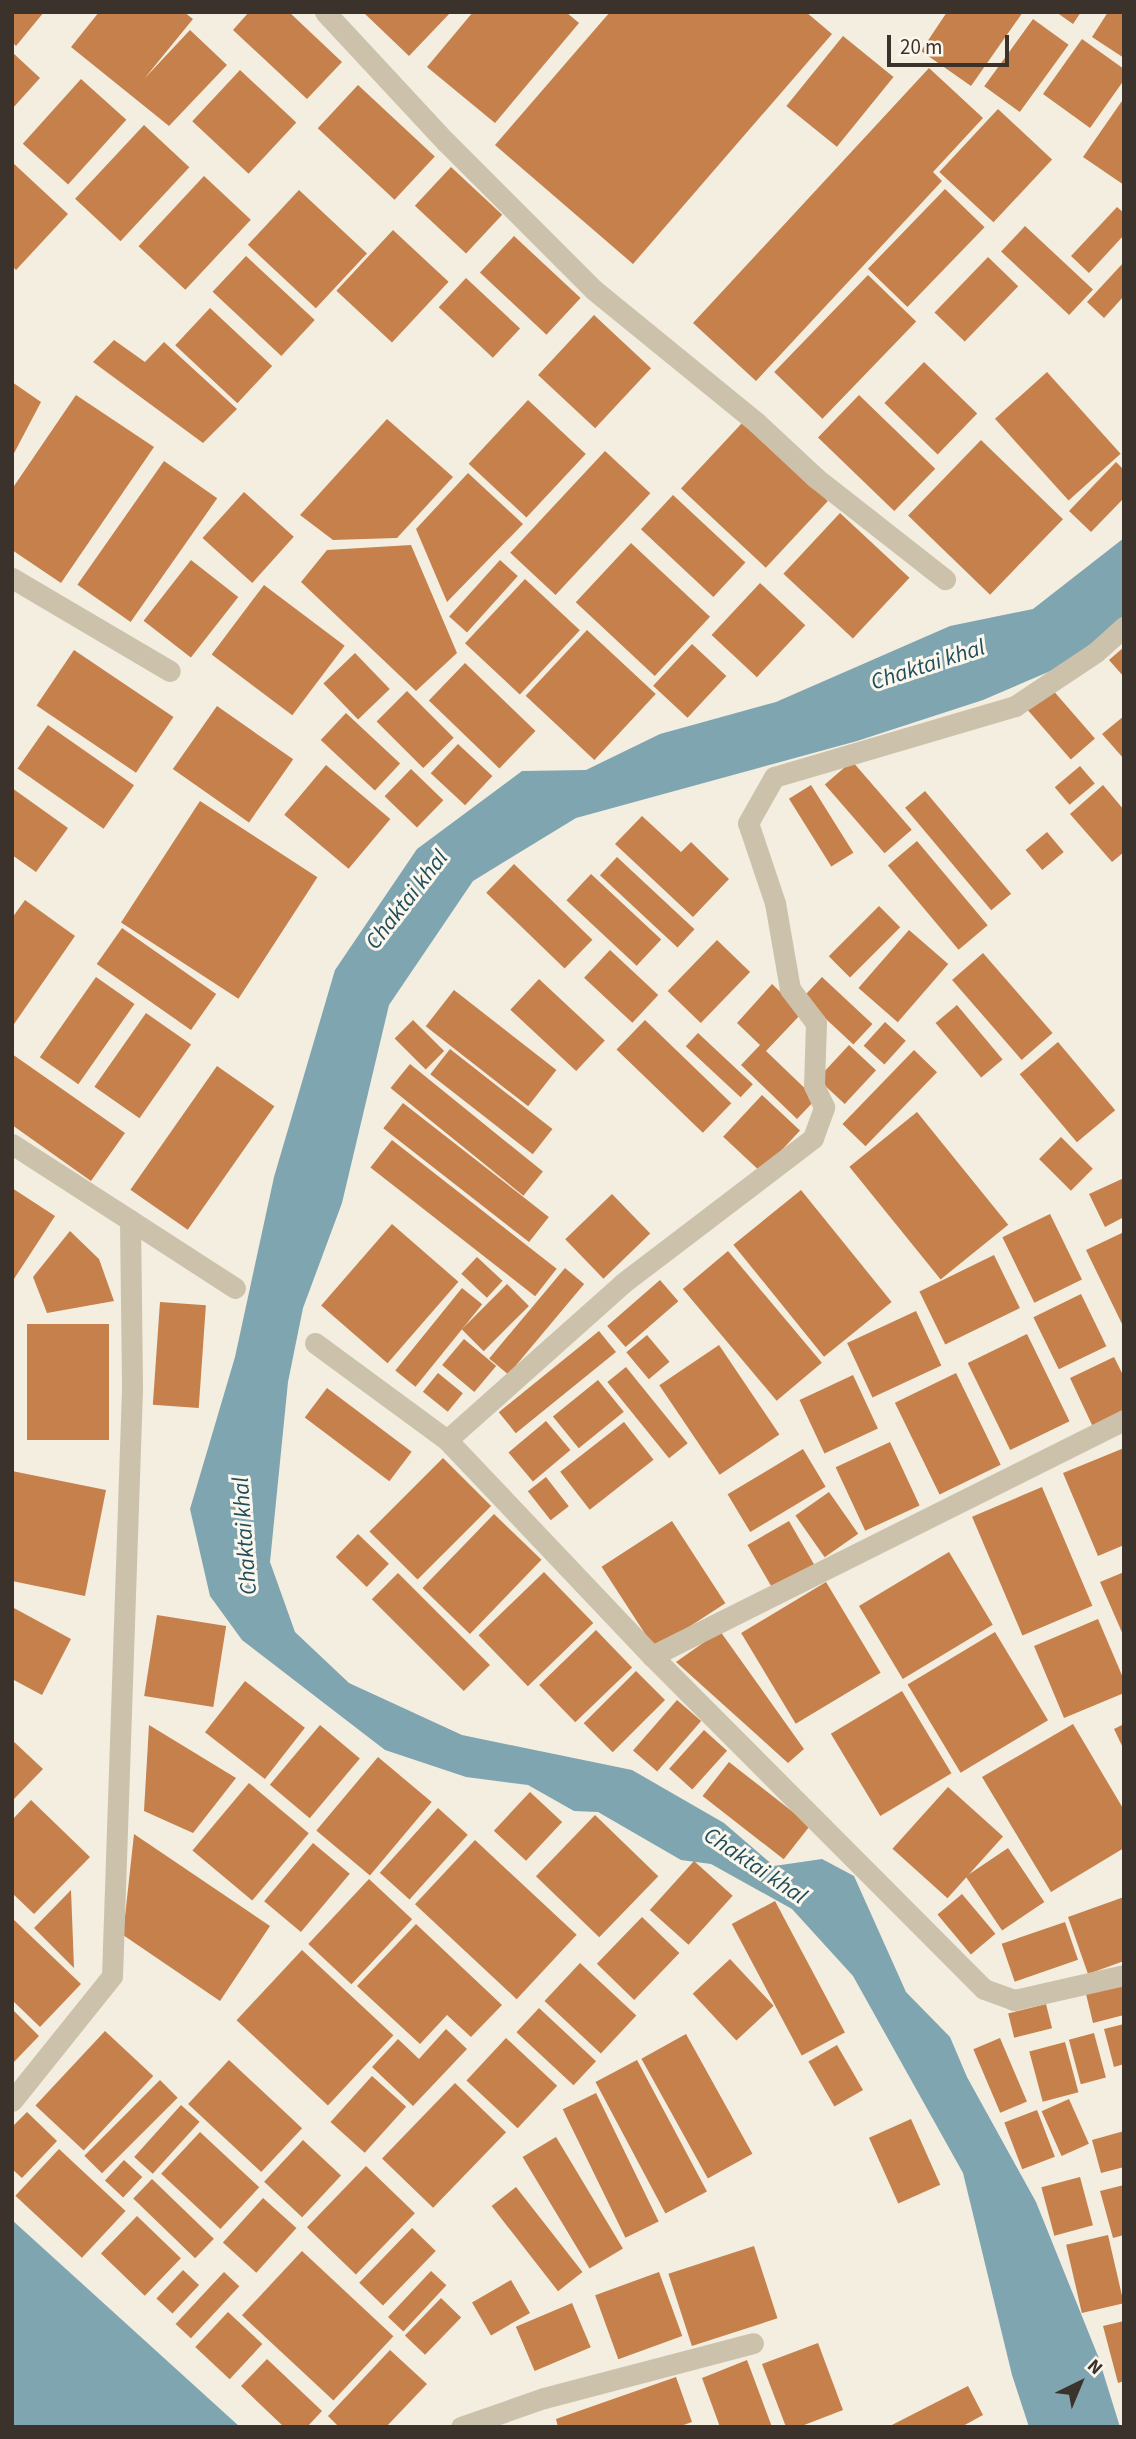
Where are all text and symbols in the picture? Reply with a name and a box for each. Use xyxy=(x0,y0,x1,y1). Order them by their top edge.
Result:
scale bar xyxy=(891,21,1014,65)
text: 20 m xyxy=(900,32,942,62)
water label: Chaktai khal xyxy=(867,634,989,696)
water label: Chaktai khal xyxy=(360,845,454,955)
water label: Chaktai khal xyxy=(227,1476,263,1596)
water label: Chaktai khal xyxy=(698,1821,812,1911)
north arrow xyxy=(1045,2348,1115,2418)
text: N xyxy=(1081,2353,1108,2381)

